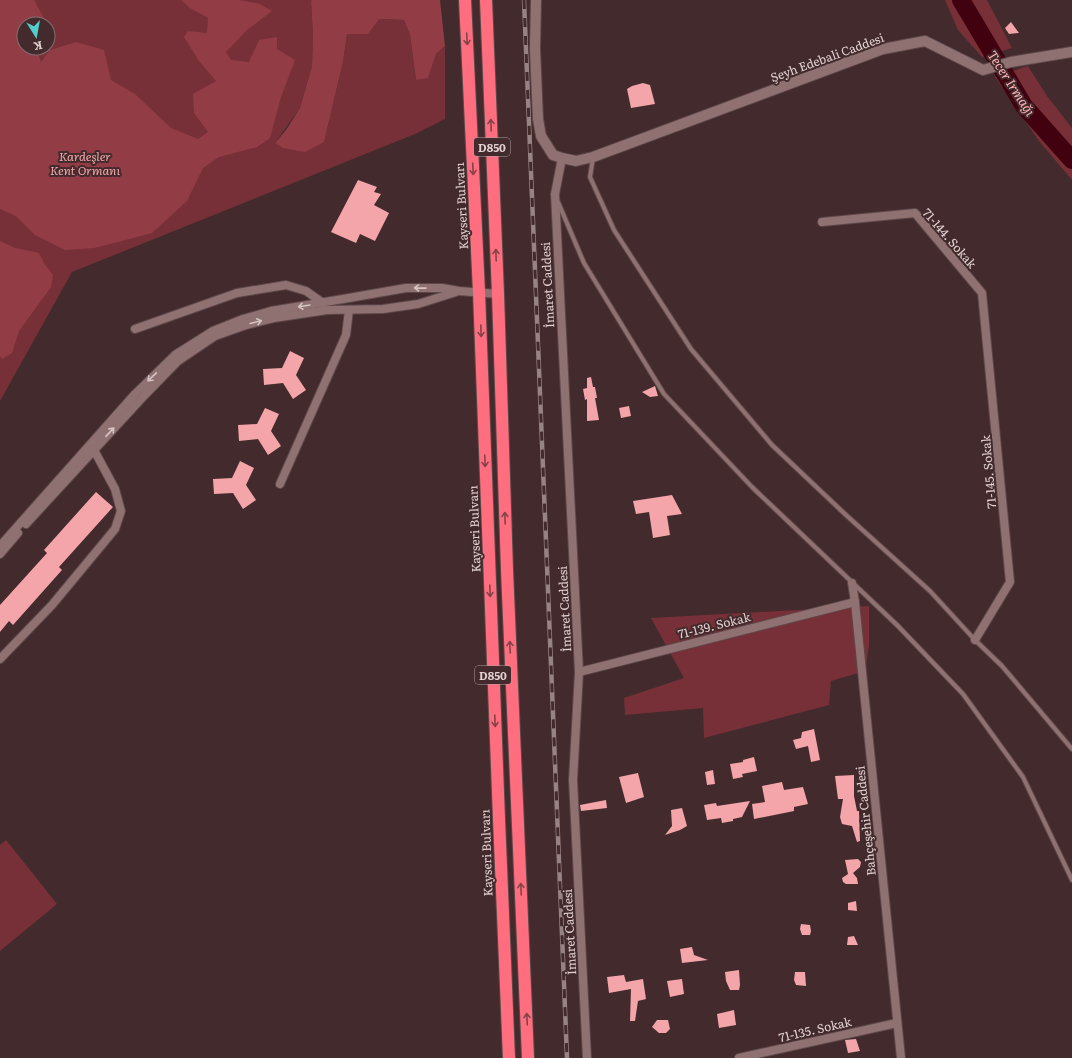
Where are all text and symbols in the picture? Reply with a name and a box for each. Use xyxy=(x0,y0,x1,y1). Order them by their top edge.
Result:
north arrow xyxy=(16,16,56,56)
street label: Şeyh Edebali Caddesi xyxy=(768,28,886,86)
one-way arrow xyxy=(463,32,471,45)
text: K xyxy=(32,38,44,56)
water label: Tecer Irmağı xyxy=(984,47,1040,120)
one-way arrow xyxy=(487,119,495,132)
road number: D850 xyxy=(474,138,510,156)
park label: Kardeşler Kent Ormanı xyxy=(50,147,120,179)
street label: Kayseri Bulvarı xyxy=(450,162,472,250)
one-way arrow xyxy=(469,162,477,175)
street label: 71-144. Sokak xyxy=(919,204,982,272)
street label: İmaret Caddesi xyxy=(536,241,558,329)
one-way arrow xyxy=(492,249,500,262)
one-way arrow xyxy=(414,284,427,292)
one-way arrow xyxy=(298,302,311,310)
one-way arrow xyxy=(249,318,262,326)
one-way arrow xyxy=(477,324,484,337)
one-way arrow xyxy=(147,372,157,382)
one-way arrow xyxy=(106,427,115,437)
street label: 71-145. Sokak xyxy=(976,434,1000,510)
one-way arrow xyxy=(481,454,489,467)
street label: Kayseri Bulvarı xyxy=(463,485,485,573)
one-way arrow xyxy=(501,512,509,525)
street label: İmaret Caddesi xyxy=(553,565,575,653)
one-way arrow xyxy=(486,584,494,597)
street label: 71-139. Sokak xyxy=(676,607,753,643)
one-way arrow xyxy=(506,641,514,654)
road number: D850 xyxy=(475,666,511,684)
one-way arrow xyxy=(491,714,499,727)
street label: Bahçeşehir Caddesi xyxy=(850,765,880,877)
street label: Kayseri Bulvarı xyxy=(475,809,497,897)
one-way arrow xyxy=(517,883,524,896)
street label: İmaret Caddesi xyxy=(558,888,580,976)
street label: 71-135. Sokak xyxy=(777,1012,854,1046)
one-way arrow xyxy=(523,1013,530,1026)

